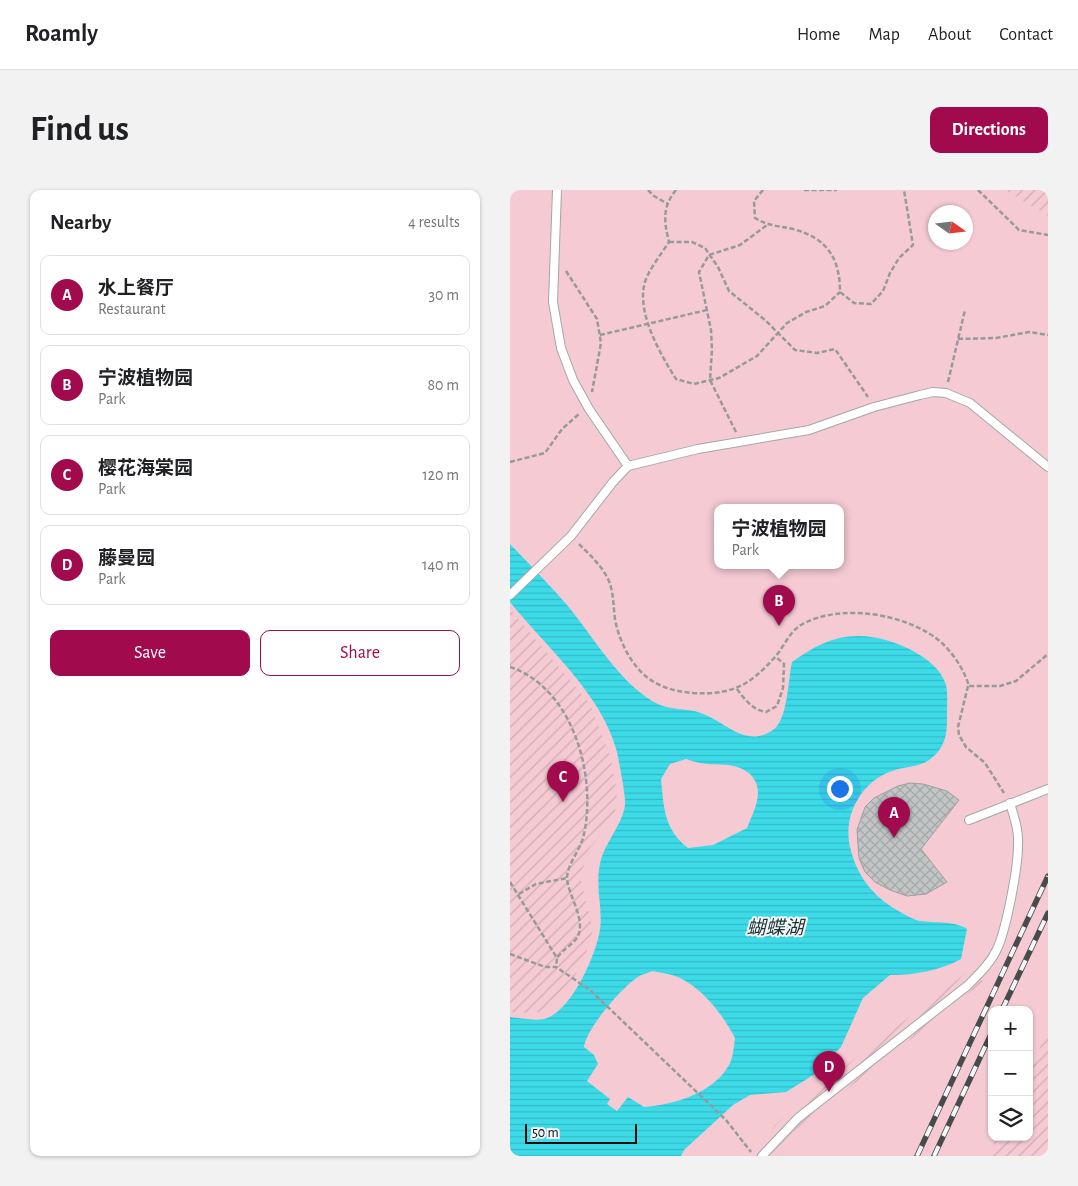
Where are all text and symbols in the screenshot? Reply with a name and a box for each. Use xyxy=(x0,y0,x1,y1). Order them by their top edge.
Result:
text: Roamly xyxy=(25,22,98,46)
text: Home xyxy=(797,26,840,44)
text: Map xyxy=(868,26,900,44)
text: About xyxy=(928,26,971,44)
text: Contact xyxy=(999,26,1053,44)
button: Directions xyxy=(930,107,1048,153)
text: Find us xyxy=(30,112,129,147)
north arrow xyxy=(928,205,973,250)
text: Nearby xyxy=(50,212,111,233)
text: 4 results xyxy=(408,214,460,230)
text: 水上餐厅 xyxy=(98,279,174,298)
text: A xyxy=(62,287,72,303)
text: 30 m xyxy=(429,287,459,303)
text: Restaurant xyxy=(98,301,166,317)
text: 宁波植物园 xyxy=(98,369,193,388)
text: B xyxy=(62,377,72,393)
text: 80 m xyxy=(428,377,459,393)
text: Park xyxy=(98,391,126,407)
text: 樱花海棠园 xyxy=(98,459,193,478)
text: C xyxy=(63,467,71,483)
text: 120 m xyxy=(422,467,459,483)
text: Park xyxy=(98,481,126,497)
popup xyxy=(714,504,844,569)
text: 宁波植物园 xyxy=(731,520,827,539)
text: Park xyxy=(731,542,759,558)
text: 藤曼园 xyxy=(98,549,155,568)
text: D xyxy=(62,557,72,573)
text: 140 m xyxy=(422,557,459,573)
text: Park xyxy=(98,571,126,587)
pin: B xyxy=(763,585,795,626)
button: Save xyxy=(50,630,250,676)
button: Share xyxy=(260,630,460,676)
pin: C xyxy=(547,761,579,802)
your location xyxy=(827,776,853,802)
pin: A xyxy=(878,797,910,838)
water label: 蝴蝶湖 xyxy=(746,918,806,938)
map controls xyxy=(988,1006,1033,1141)
button: + xyxy=(988,1006,1033,1051)
pin: D xyxy=(813,1051,845,1092)
button: − xyxy=(988,1051,1033,1096)
button: layers xyxy=(988,1096,1033,1141)
scale bar xyxy=(525,1121,638,1144)
text: 50 m xyxy=(532,1126,559,1140)

